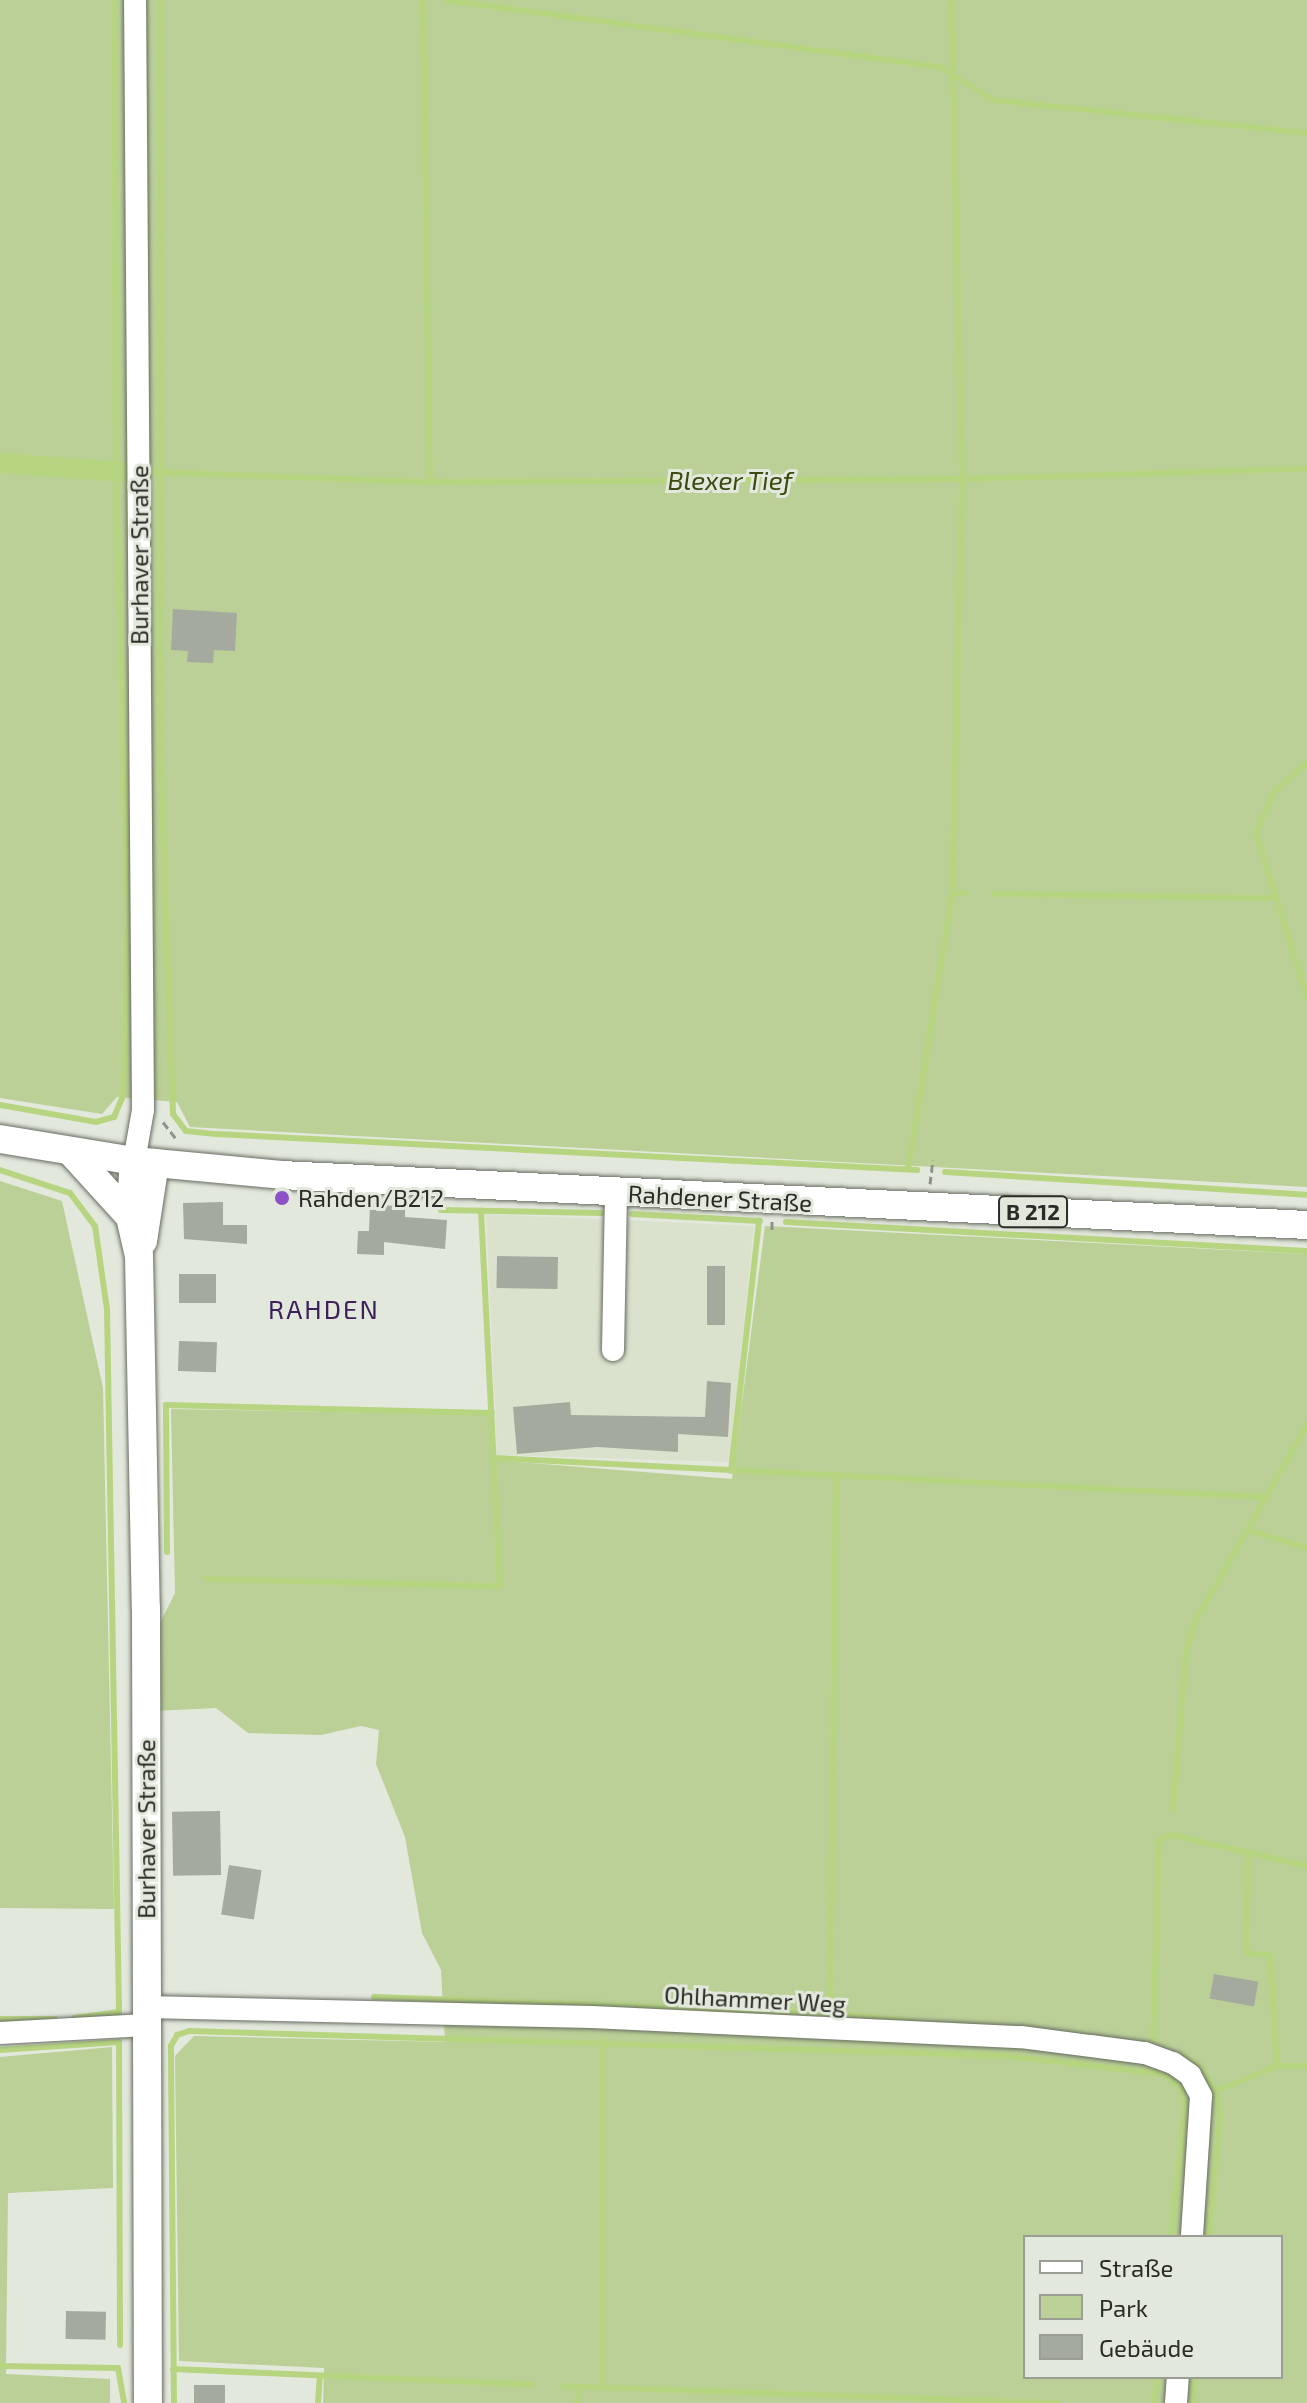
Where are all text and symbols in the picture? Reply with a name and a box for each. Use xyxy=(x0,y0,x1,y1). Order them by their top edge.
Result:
water label: Blexer Tief xyxy=(667,464,793,496)
street label: Burhaver Straße xyxy=(125,465,153,645)
street label: Rahdener Straße xyxy=(627,1179,813,1217)
place label: Rahden/B212 xyxy=(298,1184,444,1212)
marker: Rahden/B212 xyxy=(273,1189,291,1207)
road number: B 212 xyxy=(997,1194,1069,1230)
district label: RAHDEN xyxy=(268,1293,380,1325)
street label: Burhaver Straße xyxy=(132,1739,160,1919)
street label: Ohlhammer Weg xyxy=(663,1980,847,2018)
legend xyxy=(1023,2235,1283,2379)
text: Straße xyxy=(1099,2253,1173,2282)
text: Park xyxy=(1099,2293,1148,2322)
text: Gebäude xyxy=(1099,2333,1194,2362)

